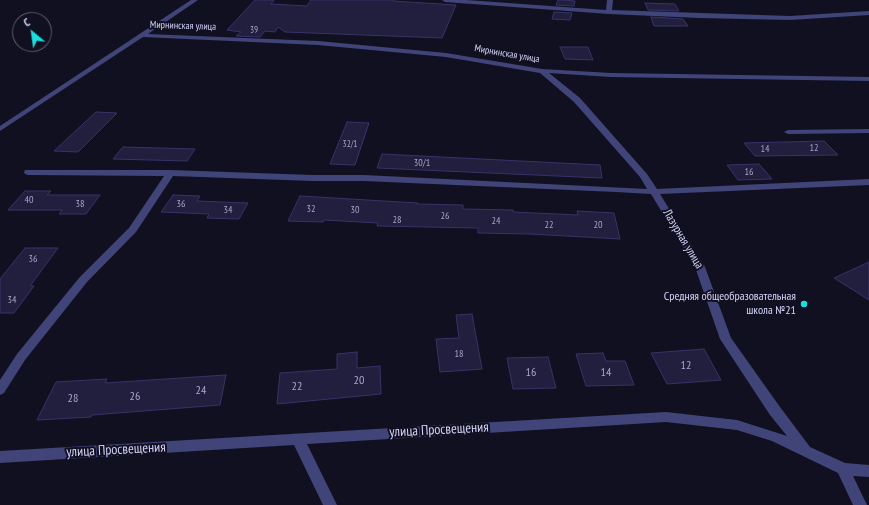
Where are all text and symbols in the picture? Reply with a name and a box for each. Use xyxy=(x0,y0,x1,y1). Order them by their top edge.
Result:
north arrow xyxy=(12,12,52,52)
text: С xyxy=(21,15,32,30)
street label: Мирнинская улица xyxy=(150,19,216,33)
house number: 39 xyxy=(250,25,258,35)
street label: Мирнинская улица xyxy=(473,42,541,66)
house number: 32/1 xyxy=(343,139,357,149)
house number: 12 xyxy=(810,142,818,154)
house number: 14 xyxy=(761,143,769,155)
house number: 30/1 xyxy=(414,157,430,169)
house number: 16 xyxy=(745,166,753,178)
house number: 40 xyxy=(25,194,33,206)
house number: 38 xyxy=(76,198,84,210)
house number: 36 xyxy=(177,198,185,210)
house number: 32 xyxy=(307,203,315,215)
house number: 34 xyxy=(224,204,232,216)
house number: 30 xyxy=(351,204,359,216)
street label: Лазурная улица xyxy=(660,207,706,271)
house number: 26 xyxy=(441,210,449,222)
house number: 28 xyxy=(393,214,401,226)
house number: 24 xyxy=(492,215,500,227)
house number: 22 xyxy=(545,219,553,231)
house number: 20 xyxy=(594,219,602,231)
house number: 36 xyxy=(29,253,37,265)
place label: Средняя общеобразовательная школа №21 xyxy=(664,290,796,318)
house number: 34 xyxy=(8,294,16,306)
marker: Средняя общеобразовательная школа №21 xyxy=(799,299,809,309)
house number: 18 xyxy=(455,348,463,360)
house number: 12 xyxy=(681,359,691,373)
house number: 16 xyxy=(526,366,536,380)
house number: 14 xyxy=(601,366,611,380)
house number: 20 xyxy=(354,374,364,388)
house number: 22 xyxy=(292,380,302,394)
house number: 24 xyxy=(196,384,206,398)
house number: 26 xyxy=(130,390,140,404)
house number: 28 xyxy=(68,392,78,406)
street label: улица Просвещения xyxy=(389,419,489,441)
street label: улица Просвещения xyxy=(66,439,166,461)

